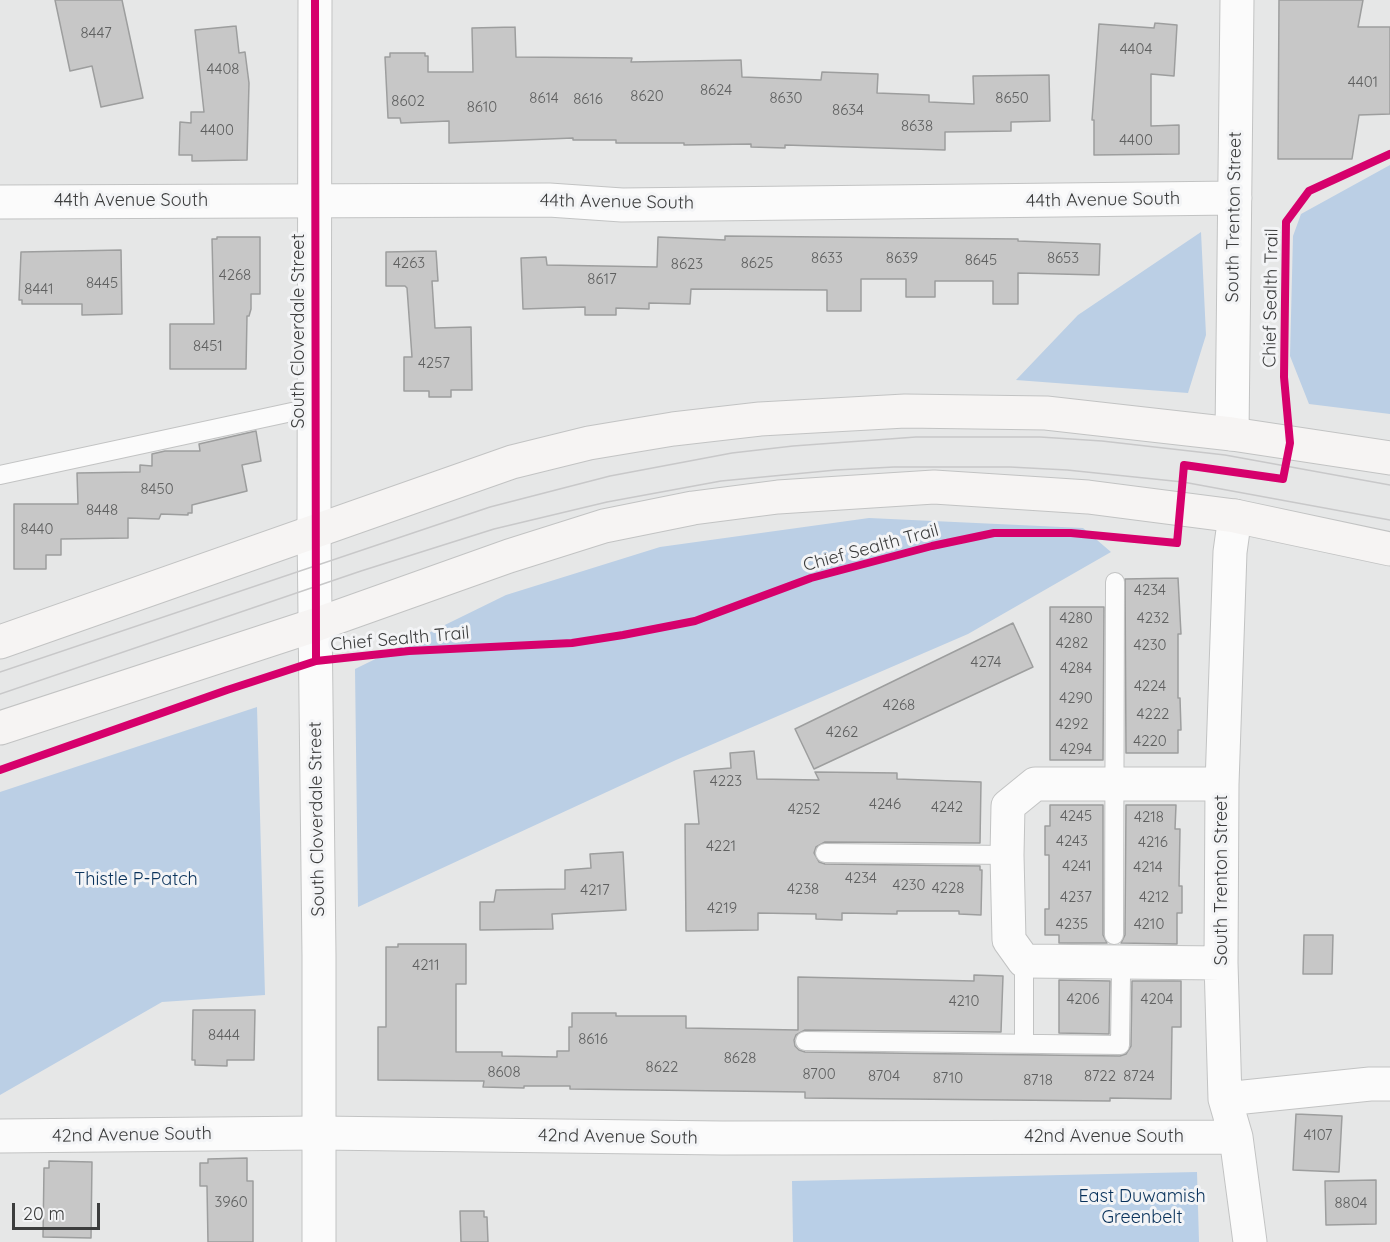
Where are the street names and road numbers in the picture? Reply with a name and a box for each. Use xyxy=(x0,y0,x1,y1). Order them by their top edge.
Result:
street label: South Trenton Street xyxy=(1222,131,1246,303)
street label: 44th Avenue South xyxy=(1026,188,1180,212)
street label: 44th Avenue South xyxy=(54,190,208,212)
street label: 44th Avenue South xyxy=(540,190,694,214)
street label: Chief Sealth Trail xyxy=(1259,228,1283,368)
street label: South Cloverdale Street xyxy=(288,233,310,429)
street label: Chief Sealth Trail xyxy=(801,520,941,576)
street label: Chief Sealth Trail xyxy=(330,622,470,656)
street label: South Cloverdale Street xyxy=(304,721,330,917)
street label: South Trenton Street xyxy=(1211,795,1233,965)
street label: 42nd Avenue South xyxy=(52,1123,212,1147)
street label: 42nd Avenue South xyxy=(538,1125,698,1149)
street label: 42nd Avenue South xyxy=(1024,1126,1184,1148)

